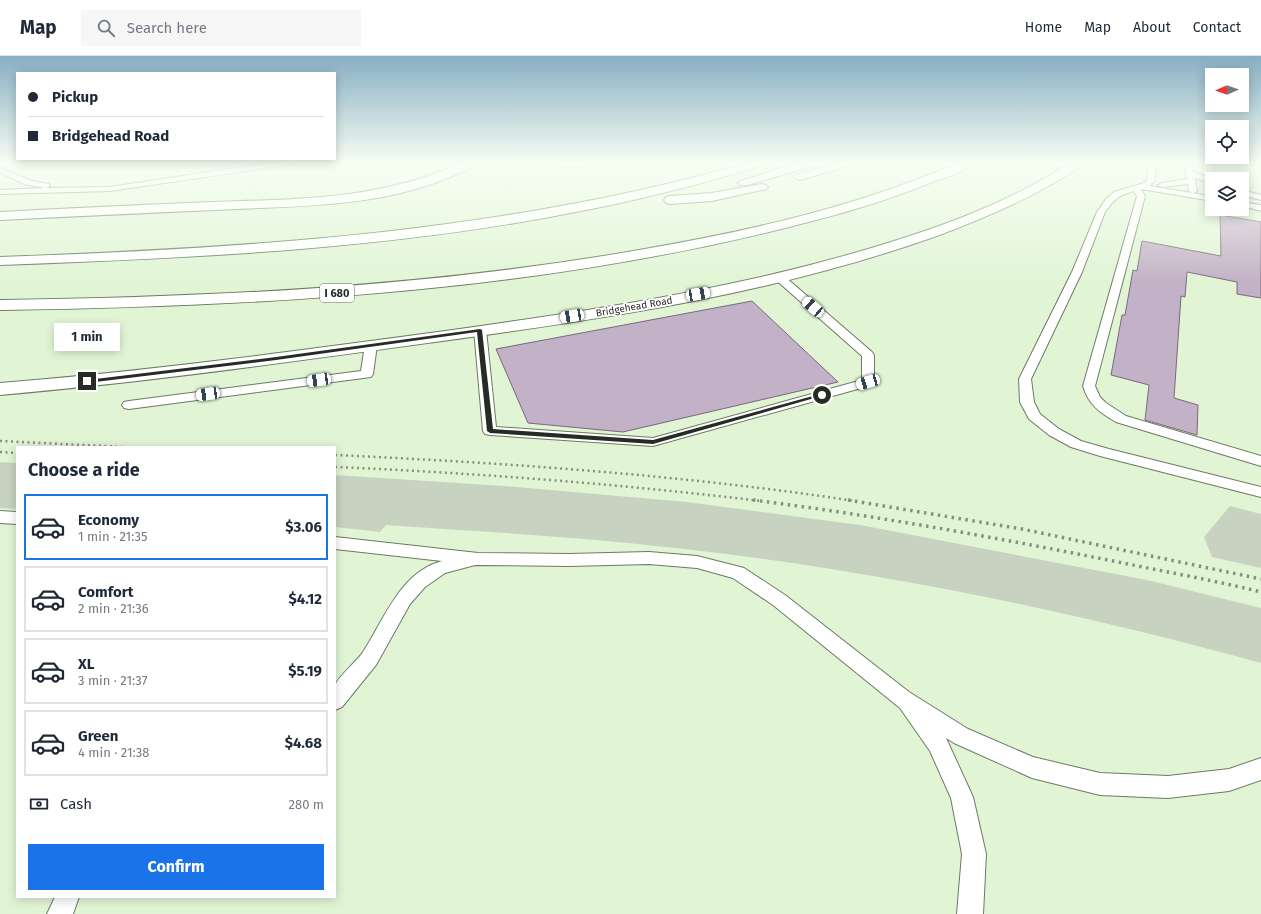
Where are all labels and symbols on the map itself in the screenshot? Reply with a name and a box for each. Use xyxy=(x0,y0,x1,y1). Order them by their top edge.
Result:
north arrow xyxy=(1205,68,1249,112)
road number: I 680 xyxy=(320,284,354,302)
car xyxy=(685,286,711,302)
street label: Bridgehead Road xyxy=(595,294,673,320)
car xyxy=(800,295,826,319)
car xyxy=(559,308,585,324)
callout: 1 min xyxy=(54,323,120,351)
route end xyxy=(78,372,96,390)
car xyxy=(306,372,332,388)
car xyxy=(855,373,881,391)
car xyxy=(195,386,221,402)
route start xyxy=(813,386,831,404)

